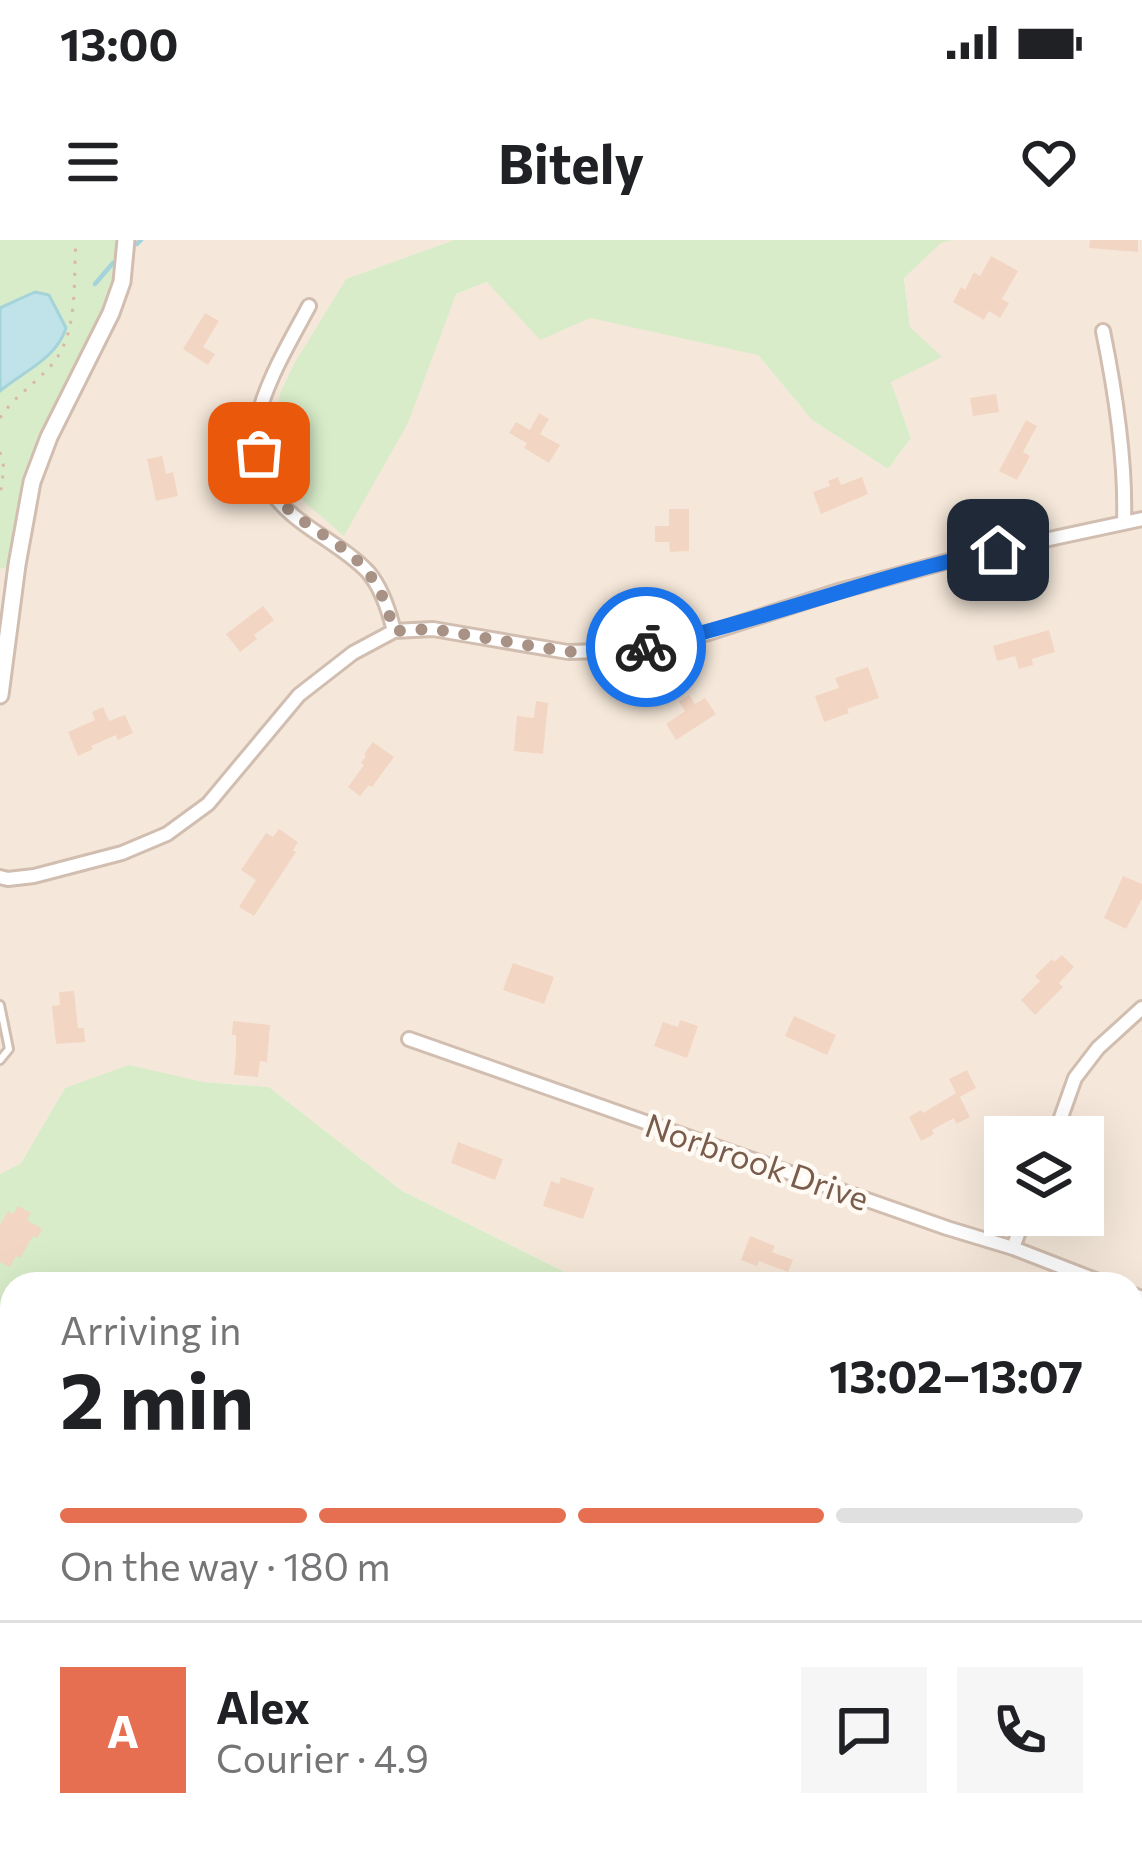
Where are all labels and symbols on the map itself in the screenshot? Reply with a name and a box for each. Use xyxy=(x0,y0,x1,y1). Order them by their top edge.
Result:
pin xyxy=(208,402,310,504)
pin xyxy=(947,499,1049,601)
courier xyxy=(586,587,706,707)
street label: Norbrook Drive xyxy=(641,1103,874,1218)

